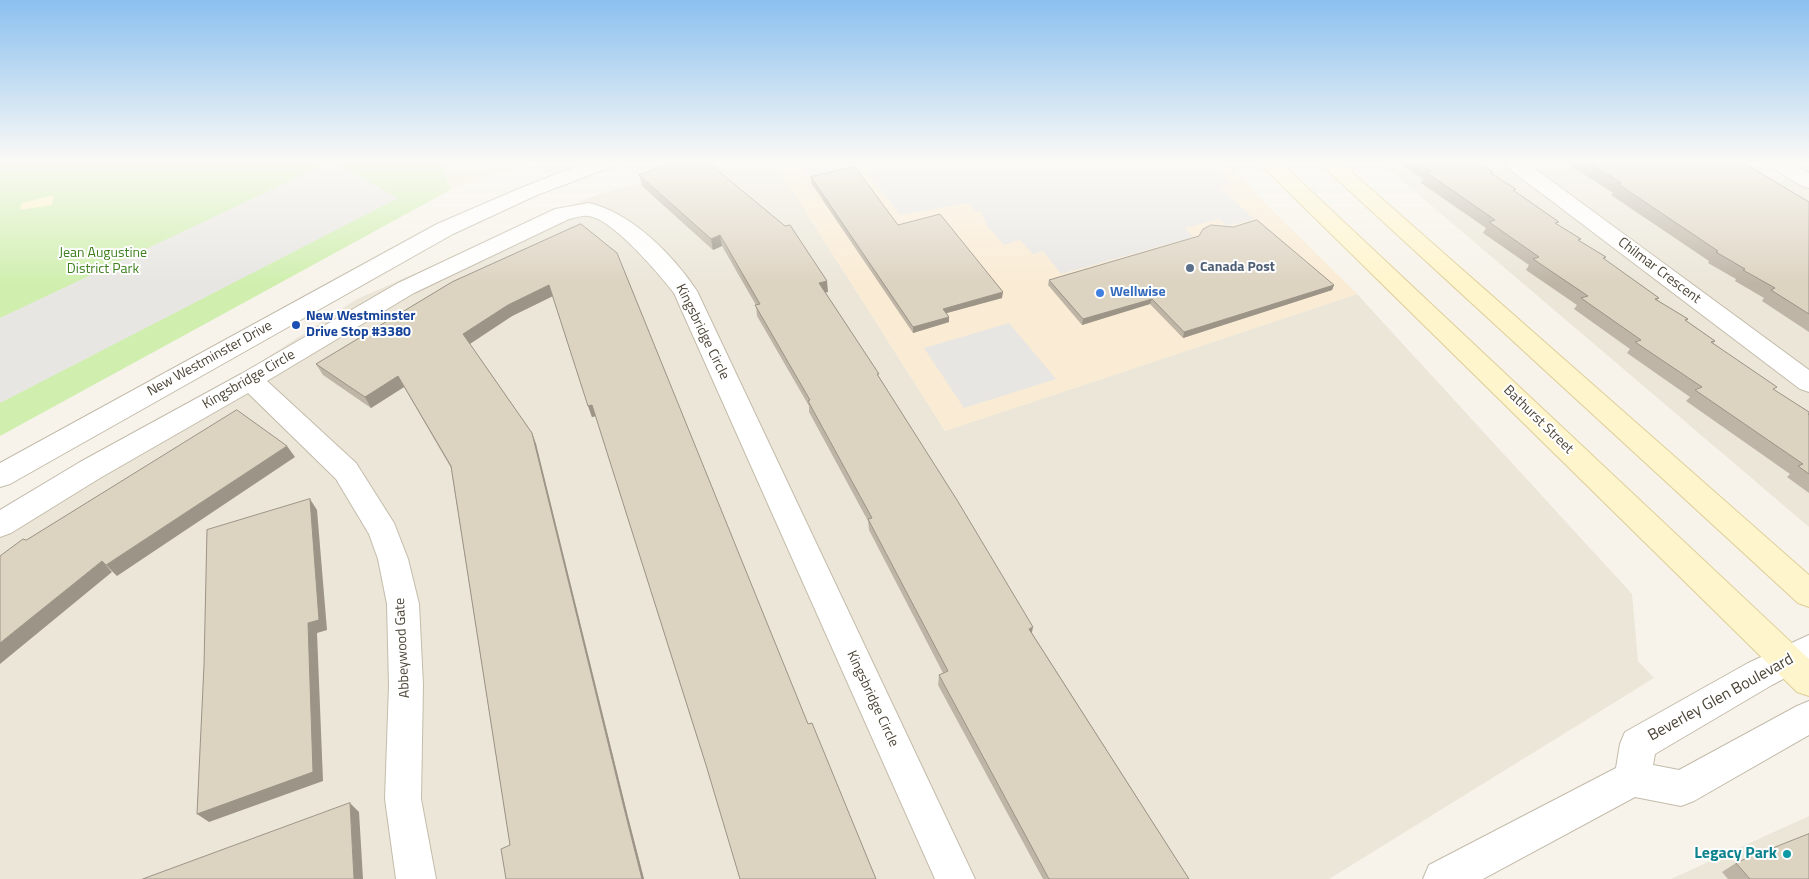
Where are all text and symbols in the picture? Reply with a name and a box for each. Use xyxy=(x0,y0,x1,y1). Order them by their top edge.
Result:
street label: Chilmar Crescent xyxy=(1614,234,1704,308)
park label: Jean Augustine District Park xyxy=(59,246,147,278)
place label: Canada Post xyxy=(1200,260,1275,276)
marker: Canada Post xyxy=(1184,262,1196,274)
street label: Kingsbridge Circle xyxy=(672,282,732,382)
place label: Wellwise xyxy=(1110,285,1166,301)
marker: Wellwise xyxy=(1094,287,1106,299)
place label: New Westminster Drive Stop #3380 xyxy=(306,309,415,342)
street label: New Westminster Drive xyxy=(145,318,275,400)
marker: New Westminster Drive Stop #3380 xyxy=(290,319,302,331)
street label: Kingsbridge Circle xyxy=(200,347,298,413)
street label: Bathurst Street xyxy=(1499,382,1577,458)
street label: Abbeywood Gate xyxy=(392,597,414,699)
street label: Kingsbridge Circle xyxy=(842,648,902,750)
street label: Beverley Glen Boulevard xyxy=(1645,650,1797,746)
place label: Legacy Park xyxy=(1694,844,1777,864)
marker: Legacy Park xyxy=(1781,848,1793,860)

